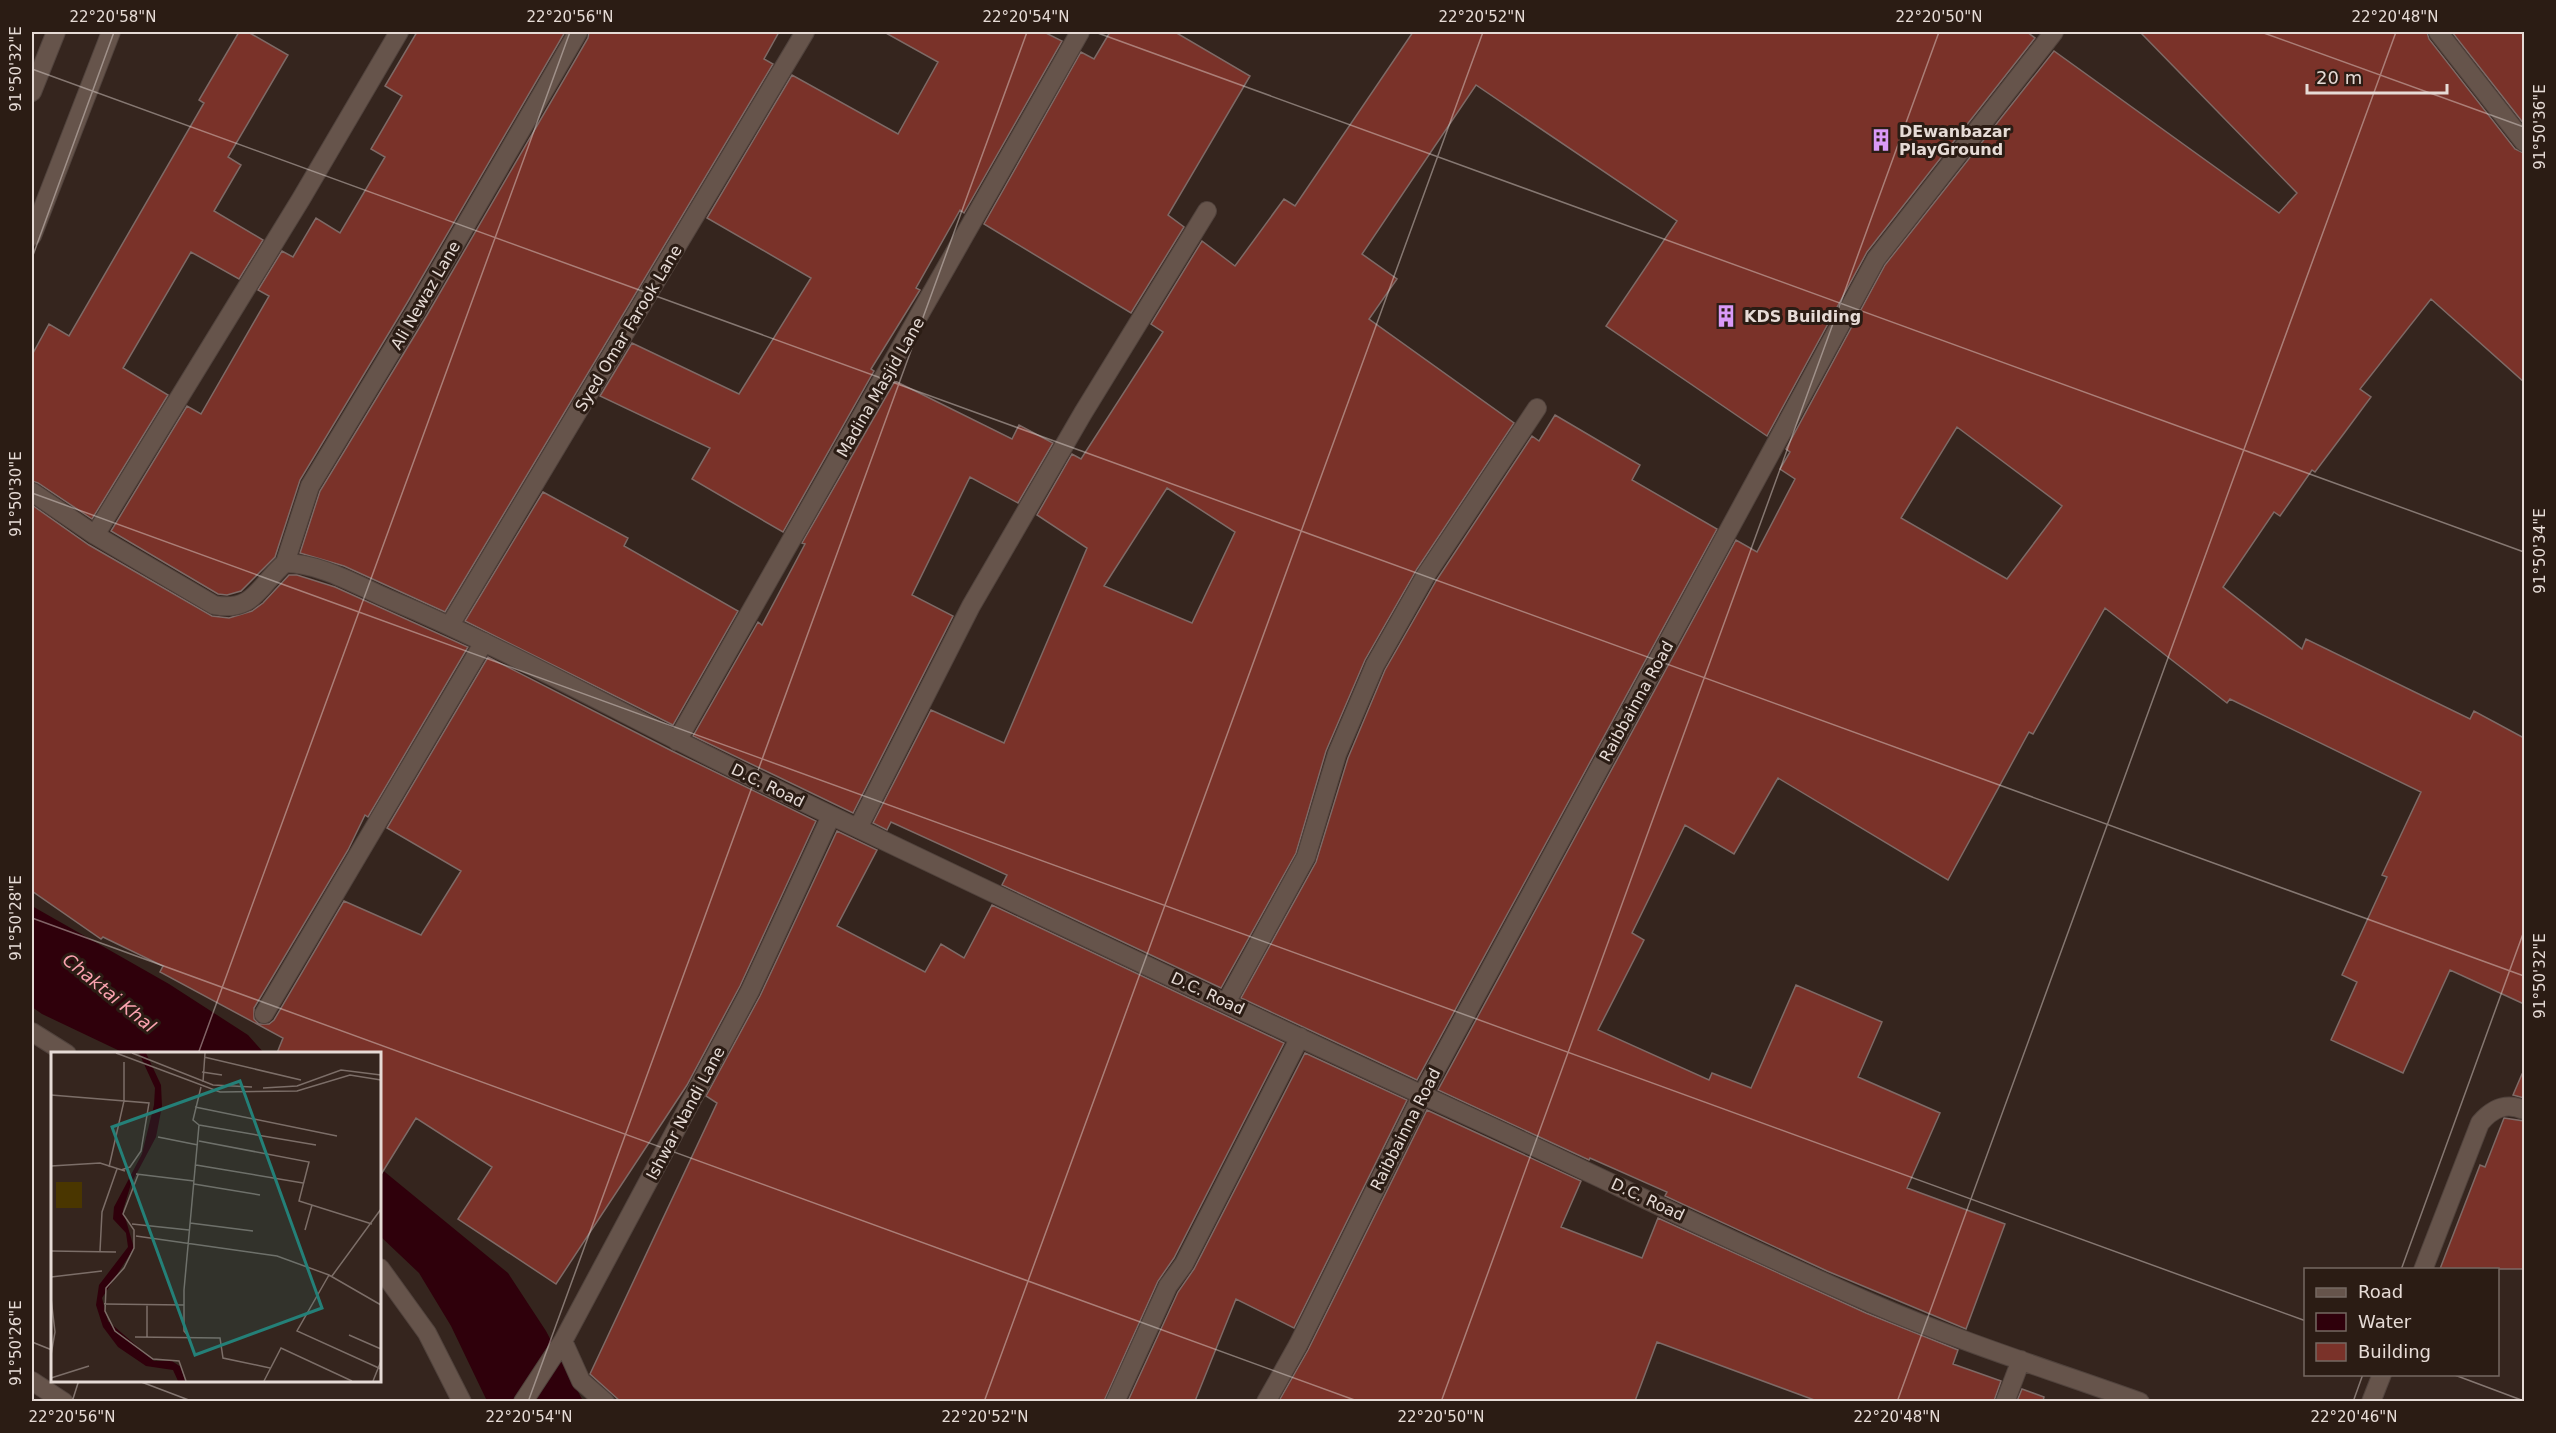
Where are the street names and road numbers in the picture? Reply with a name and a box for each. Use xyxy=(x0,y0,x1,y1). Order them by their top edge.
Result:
street label: Ali Newaz Lane xyxy=(387,238,464,353)
street label: Syed Omar Farook Lane xyxy=(571,242,686,415)
street label: Madina Masjid Lane xyxy=(833,314,928,460)
street label: Raibbainna Road xyxy=(1595,638,1677,765)
street label: D.C. Road xyxy=(728,760,807,811)
street label: D.C. Road xyxy=(1168,968,1248,1019)
street label: Ishwar Nandi Lane xyxy=(642,1043,729,1183)
street label: Raibbainna Road xyxy=(1366,1065,1445,1194)
street label: D.C. Road xyxy=(1608,1174,1688,1225)

